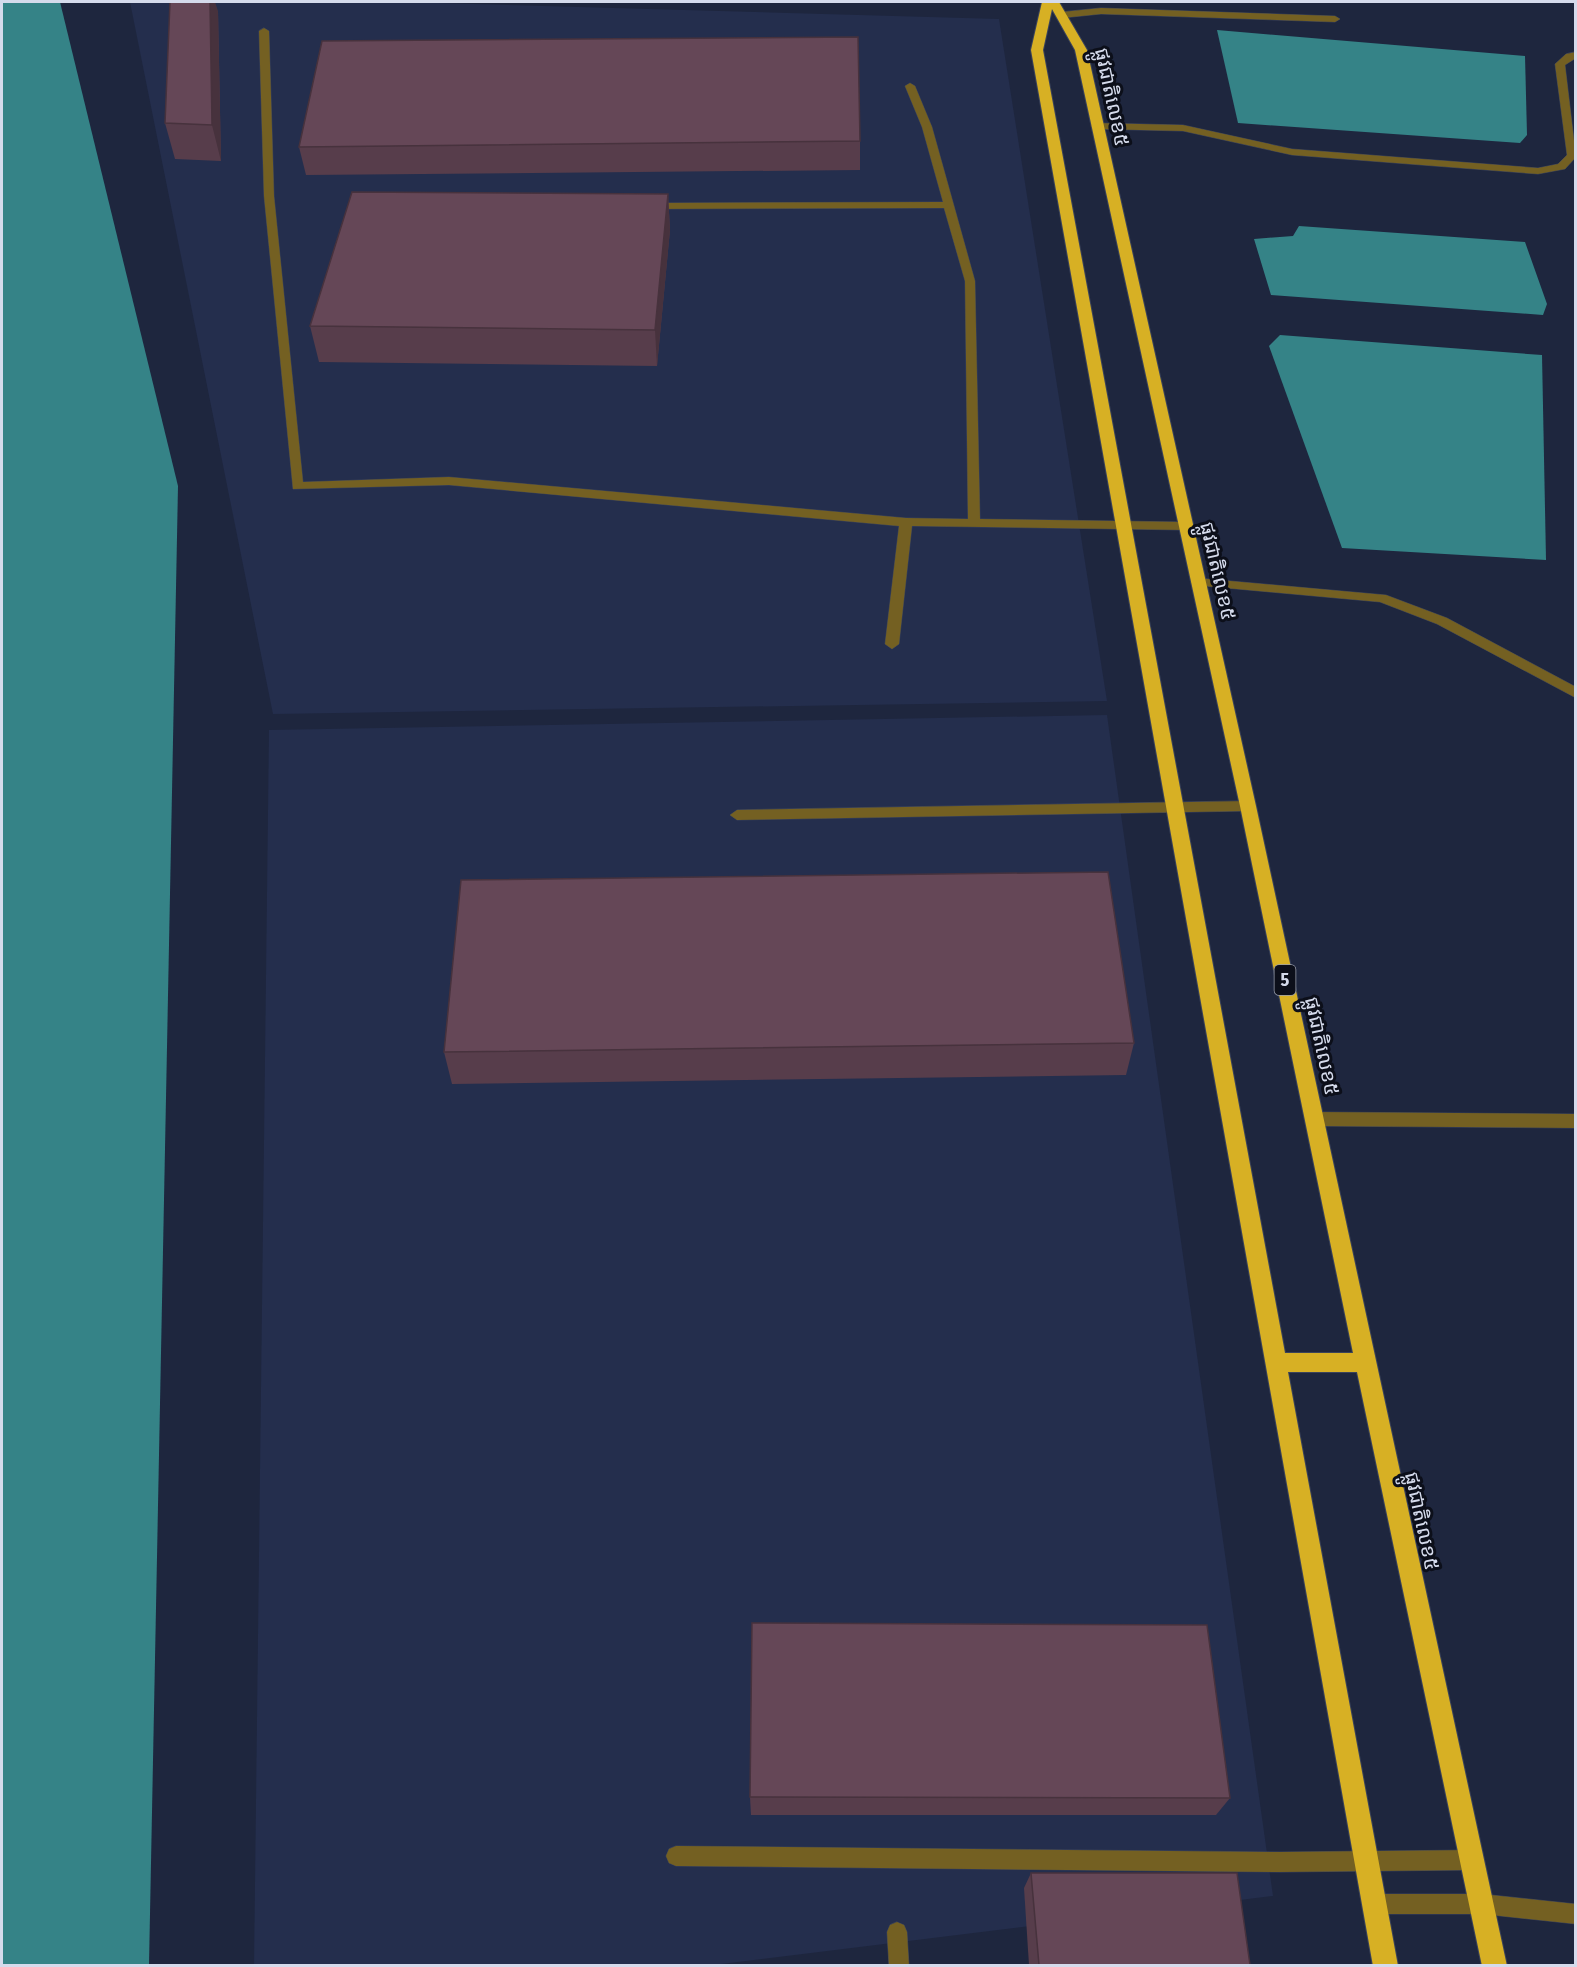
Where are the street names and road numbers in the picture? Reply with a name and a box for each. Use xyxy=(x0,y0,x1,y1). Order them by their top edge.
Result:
street label: ផ្លូវជាតិលេខ៥ xyxy=(1083,46,1134,150)
street label: ផ្លូវជាតិលេខ៥ xyxy=(1188,520,1241,624)
road number: 5 xyxy=(1274,965,1296,995)
street label: ផ្លូវជាតិលេខ៥ xyxy=(1293,995,1344,1099)
street label: ផ្លូវជាតិលេខ៥ xyxy=(1393,1470,1444,1574)

